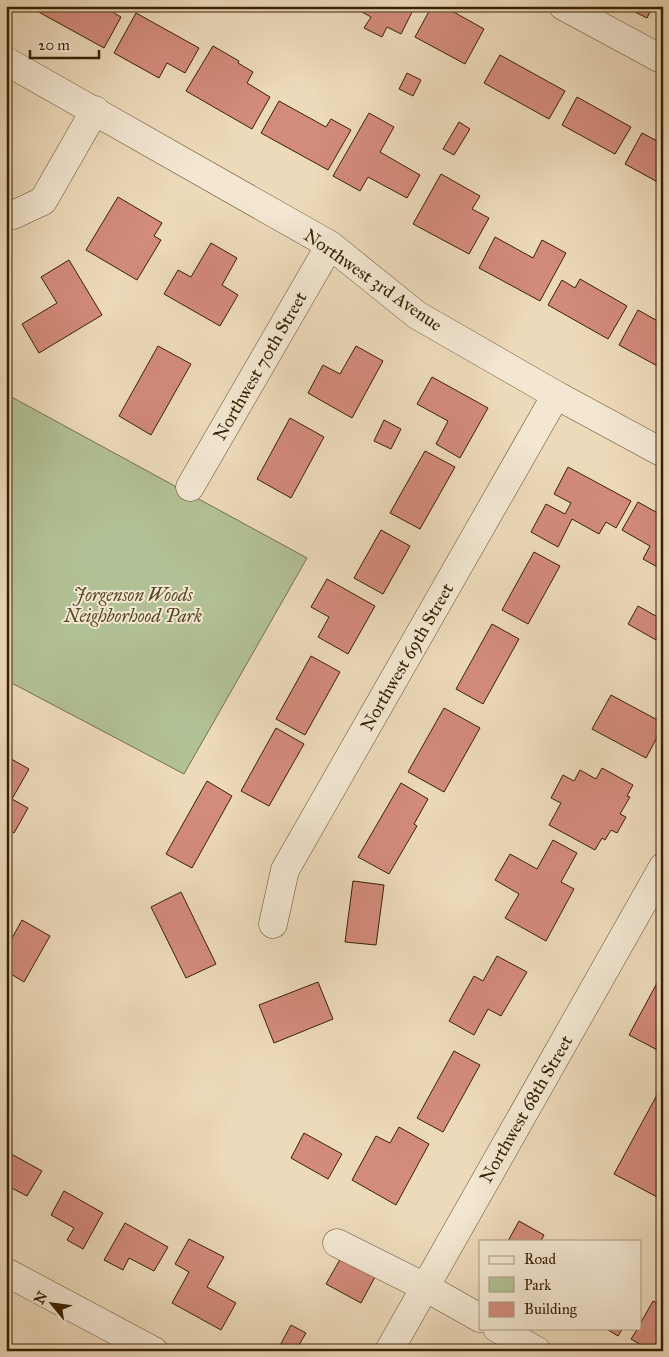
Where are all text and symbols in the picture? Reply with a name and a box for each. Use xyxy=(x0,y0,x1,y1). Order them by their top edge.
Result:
scale bar xyxy=(30,28,99,60)
text: 20 m xyxy=(38,36,70,54)
street label: Northwest 3rd Avenue xyxy=(300,224,446,336)
street label: Northwest 70th Street xyxy=(208,287,312,444)
street label: Northwest 69th Street xyxy=(356,579,459,735)
park label: Jorgenson Woods Neighborhood Park xyxy=(63,584,202,627)
street label: Northwest 68th Street xyxy=(475,1031,578,1187)
legend xyxy=(479,1240,642,1330)
text: Road xyxy=(524,1250,556,1268)
text: Park xyxy=(524,1276,551,1294)
north arrow xyxy=(28,1280,78,1330)
text: N xyxy=(31,1289,51,1307)
text: Building xyxy=(524,1300,578,1318)

